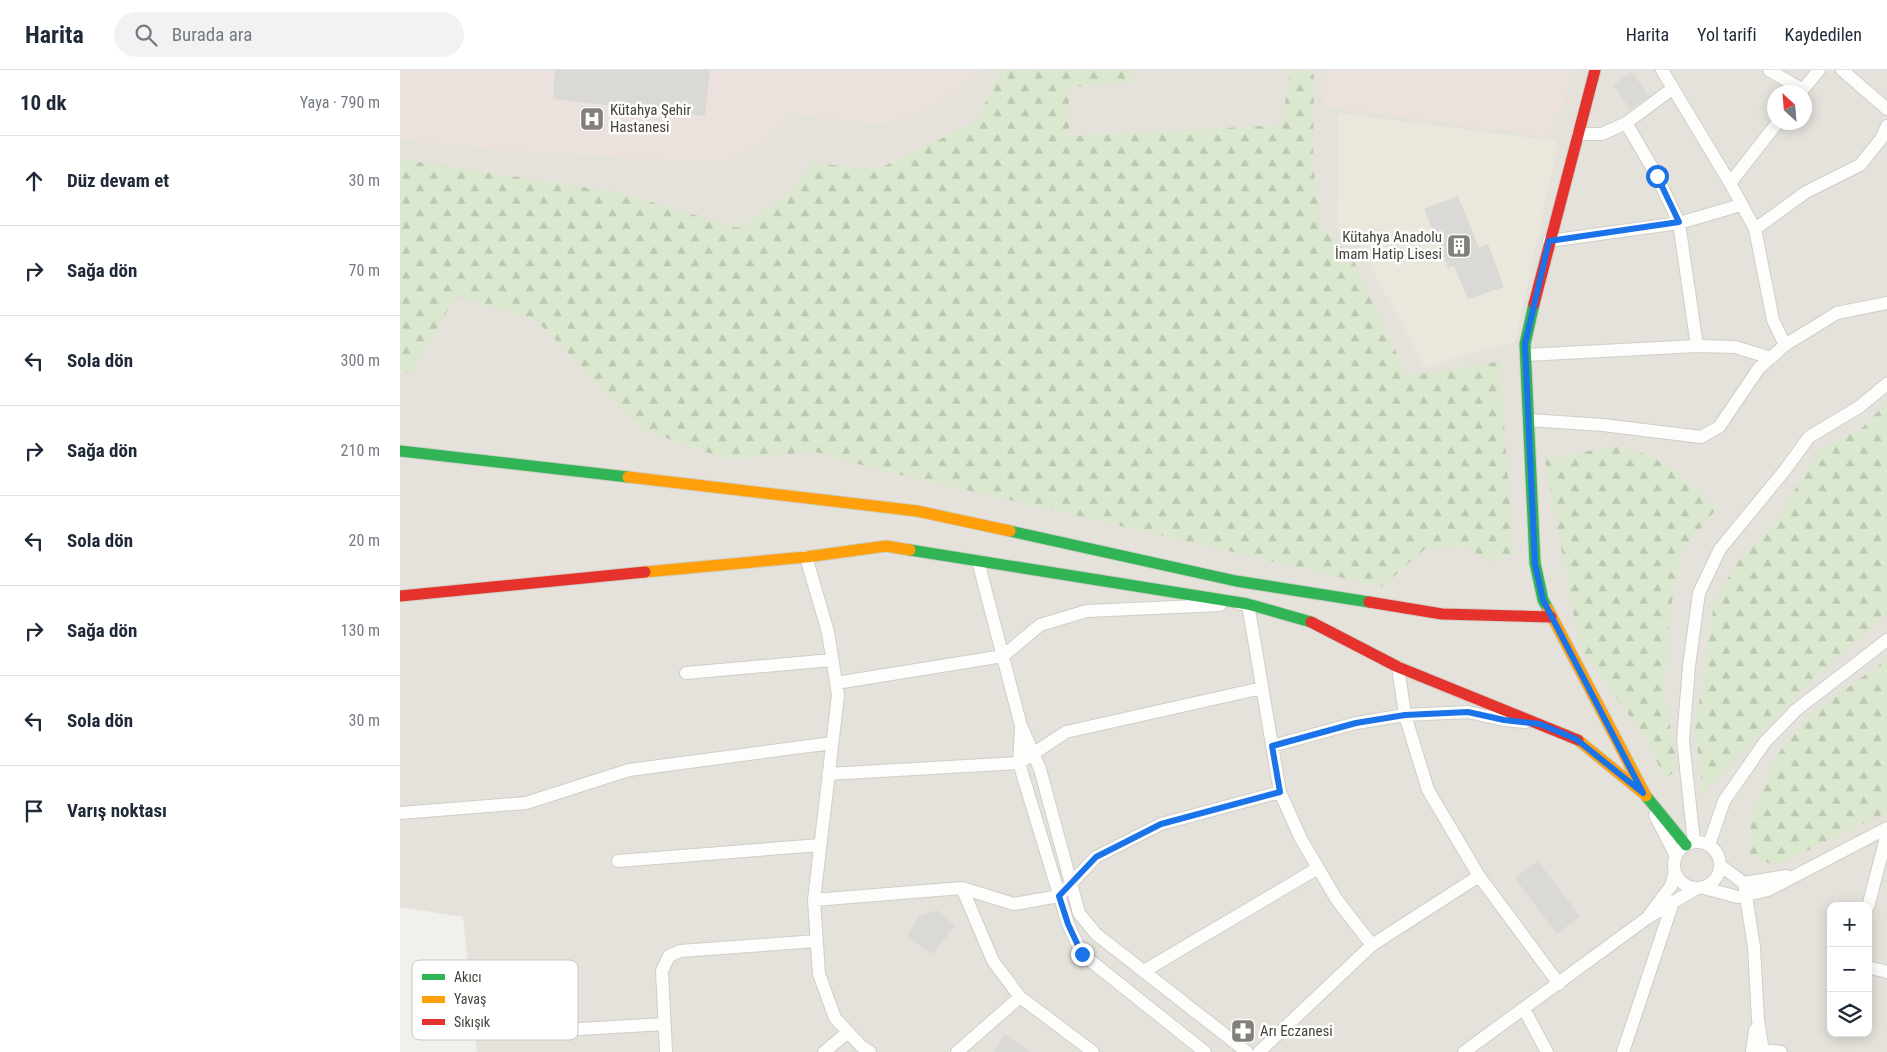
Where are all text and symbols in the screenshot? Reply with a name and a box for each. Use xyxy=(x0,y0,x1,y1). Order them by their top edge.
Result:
search box xyxy=(114,12,464,57)
text: Harita xyxy=(25,21,84,49)
icon: search xyxy=(132,21,160,49)
text: Burada ara xyxy=(172,23,252,46)
text: Harita xyxy=(1626,24,1669,45)
text: Yol tarifi xyxy=(1697,24,1757,45)
text: Kaydedilen xyxy=(1785,24,1862,45)
north arrow xyxy=(1767,85,1812,130)
text: 10 dk xyxy=(20,91,67,115)
text: Yaya · 790 m xyxy=(300,93,380,112)
place label: Kütahya Şehir Hastanesi xyxy=(610,101,691,136)
hospital icon: Kütahya Şehir Hastanesi xyxy=(579,106,605,132)
route start xyxy=(1646,165,1669,188)
icon: ahead xyxy=(20,167,48,195)
text: Düz devam et xyxy=(67,169,169,192)
text: 30 m xyxy=(348,171,380,190)
place label: Kütahya Anadolu İmam Hatip Lisesi xyxy=(1335,228,1442,263)
building icon: Kütahya Anadolu İmam Hatip Lisesi xyxy=(1446,233,1472,259)
icon: right xyxy=(20,257,48,285)
text: Sağa dön xyxy=(67,259,137,282)
text: 70 m xyxy=(348,261,380,280)
icon: left xyxy=(20,347,48,375)
text: Sola dön xyxy=(67,349,133,372)
text: 300 m xyxy=(341,351,380,370)
icon: right xyxy=(20,437,48,465)
text: Sağa dön xyxy=(67,439,137,462)
text: 210 m xyxy=(341,441,380,460)
icon: left xyxy=(20,527,48,555)
text: Sola dön xyxy=(67,529,133,552)
text: 20 m xyxy=(348,531,380,550)
icon: right xyxy=(20,617,48,645)
text: Sağa dön xyxy=(67,619,137,642)
text: 130 m xyxy=(341,621,380,640)
icon: left xyxy=(20,707,48,735)
text: Sola dön xyxy=(67,709,133,732)
text: 30 m xyxy=(348,711,380,730)
icon: arrive xyxy=(20,797,48,825)
text: Varış noktası xyxy=(67,799,167,822)
map controls xyxy=(1827,902,1872,1037)
button: + xyxy=(1827,902,1872,947)
route end xyxy=(1071,943,1094,966)
button: − xyxy=(1827,947,1872,992)
legend xyxy=(412,960,578,1040)
text: Akıcı xyxy=(454,969,481,985)
text: Yavaş xyxy=(454,991,486,1007)
button: layers xyxy=(1827,992,1872,1037)
text: Sıkışık xyxy=(454,1014,491,1030)
pharmacy icon: Arı Eczanesi xyxy=(1230,1018,1256,1044)
place label: Arı Eczanesi xyxy=(1260,1022,1333,1040)

